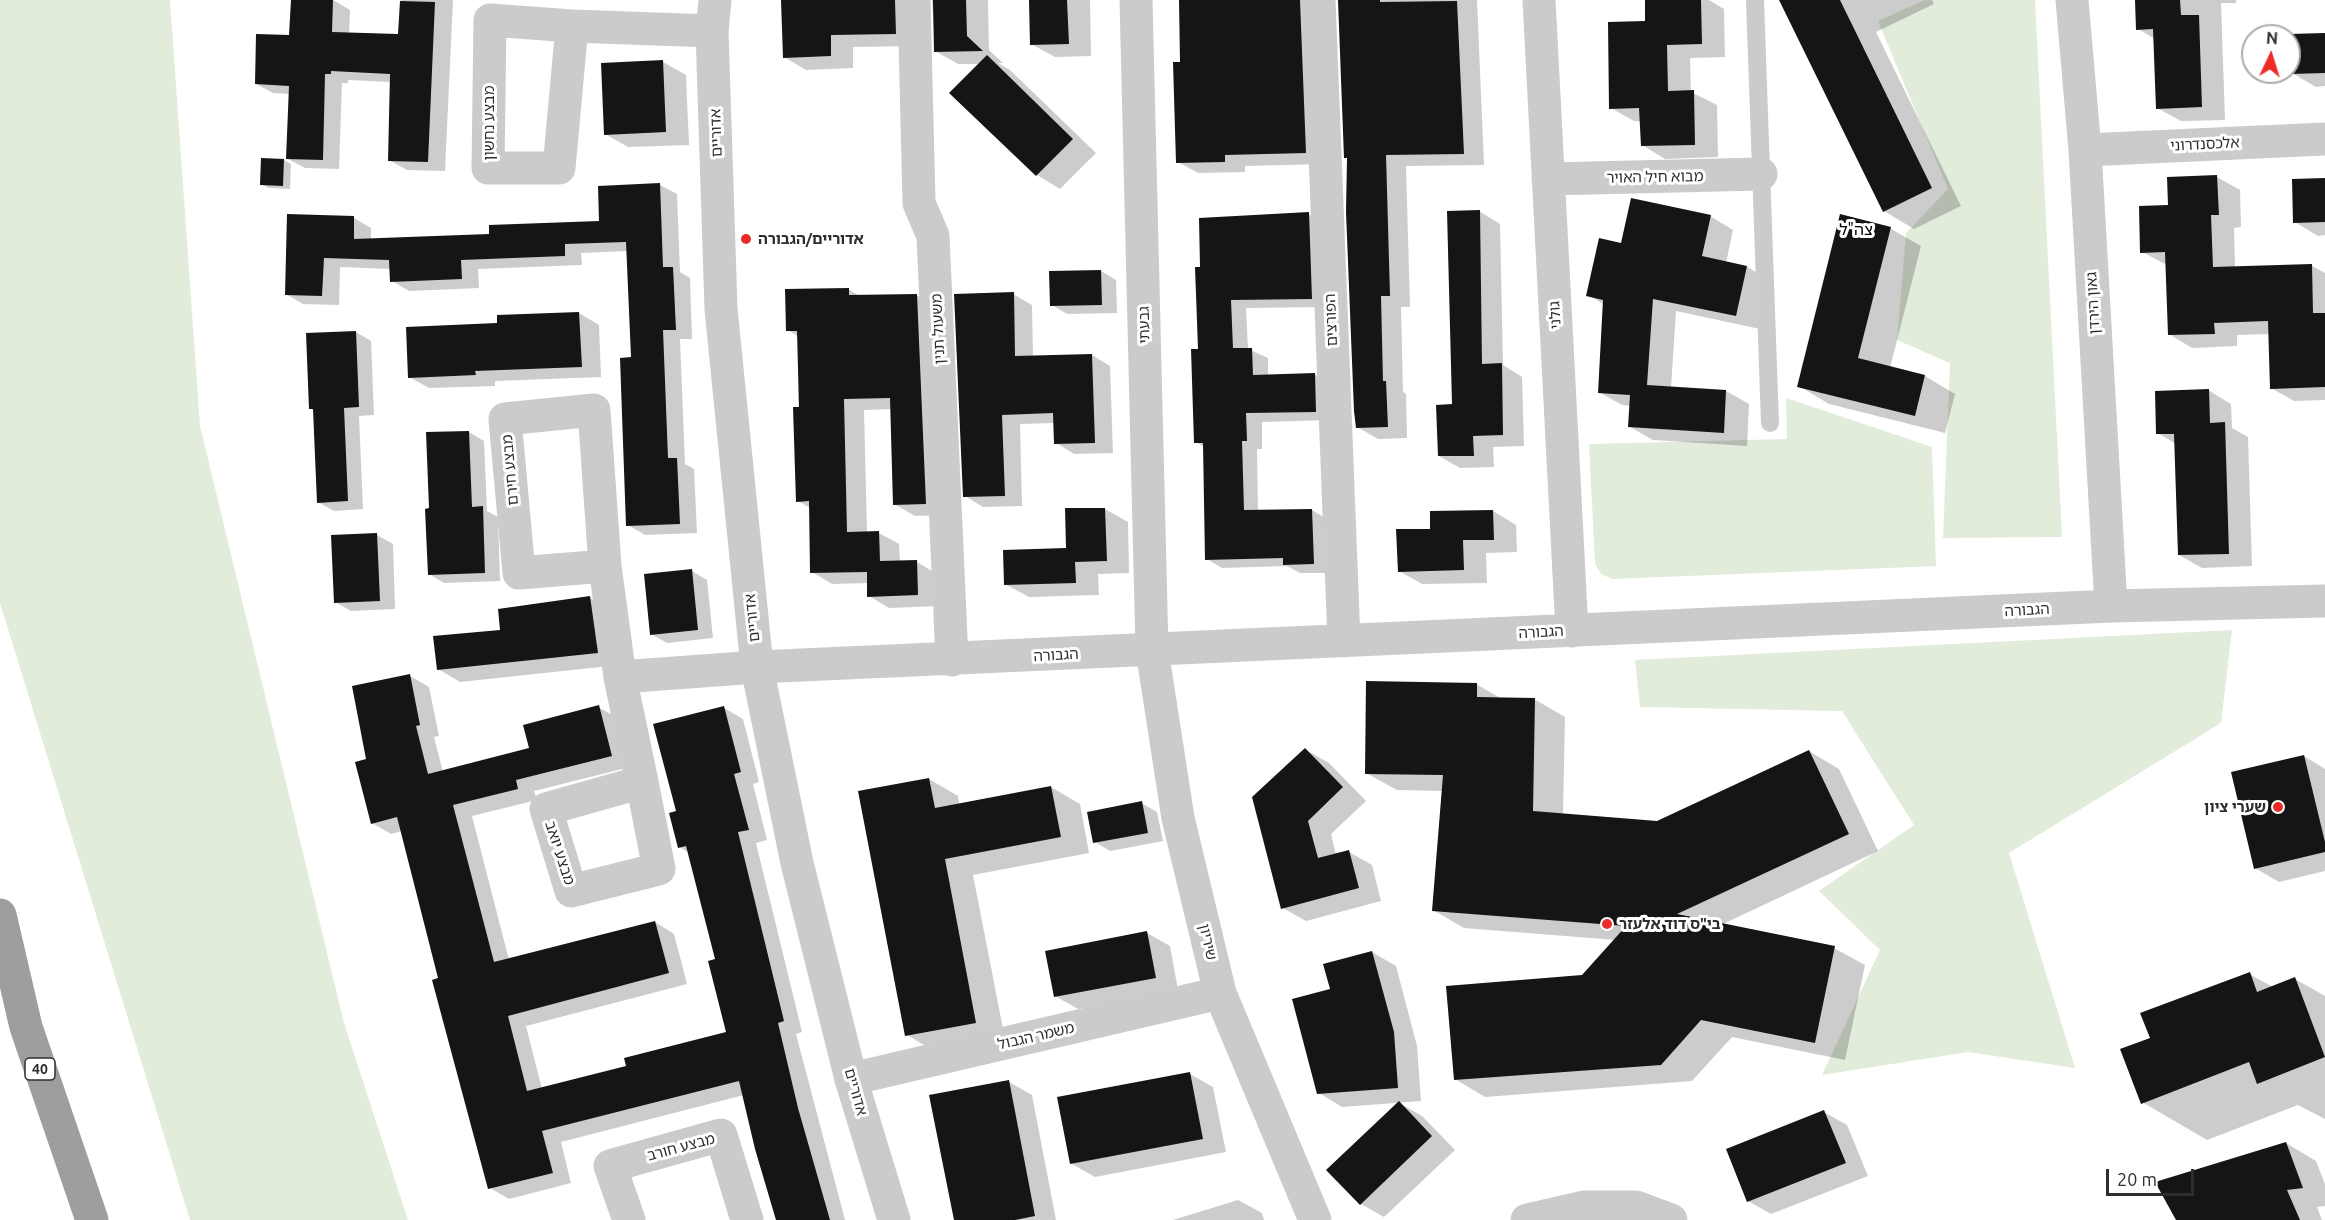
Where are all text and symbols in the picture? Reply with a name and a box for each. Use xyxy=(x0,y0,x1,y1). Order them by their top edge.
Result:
north arrow xyxy=(2241,24,2301,84)
text: N xyxy=(2266,29,2279,47)
street label: מבצע נחשון xyxy=(480,85,498,161)
street label: אדוריים xyxy=(706,108,726,158)
street label: אלכסנדרוני xyxy=(2170,133,2240,155)
street label: מבוא חיל האויר xyxy=(1606,167,1704,187)
district label: צה"ל xyxy=(1839,220,1873,240)
place label: אדוריים/הגבורה xyxy=(758,230,864,248)
marker: אדוריים/הגבורה xyxy=(739,232,753,246)
street label: גאון הירדן xyxy=(2082,271,2104,335)
street label: משעול תנין xyxy=(927,293,949,365)
street label: הפורצים xyxy=(1321,293,1341,347)
street label: גולני xyxy=(1545,301,1565,329)
street label: גבעתי xyxy=(1135,306,1153,344)
street label: מבצע חירם xyxy=(498,434,522,506)
street label: אדוריים xyxy=(741,593,763,643)
street label: הגבורה xyxy=(2004,600,2050,620)
street label: הגבורה xyxy=(1518,622,1564,642)
street label: הגבורה xyxy=(1033,645,1079,665)
place label: שערי ציון xyxy=(2204,798,2266,816)
marker: שערי ציון xyxy=(2271,800,2285,814)
street label: מבצע יואב xyxy=(541,819,579,887)
place label: בי"ס דוד אלעזר xyxy=(1619,915,1721,933)
marker: בי"ס דוד אלעזר xyxy=(1600,917,1614,931)
street label: שיריון xyxy=(1195,922,1221,962)
street label: משמר הגבול xyxy=(996,1018,1076,1054)
road number: 40 xyxy=(25,1058,55,1080)
street label: אדוריים xyxy=(841,1066,871,1118)
street label: מבצע חורב xyxy=(645,1129,717,1165)
scale bar xyxy=(2109,1157,2198,1195)
text: 20 m xyxy=(2117,1169,2157,1189)

